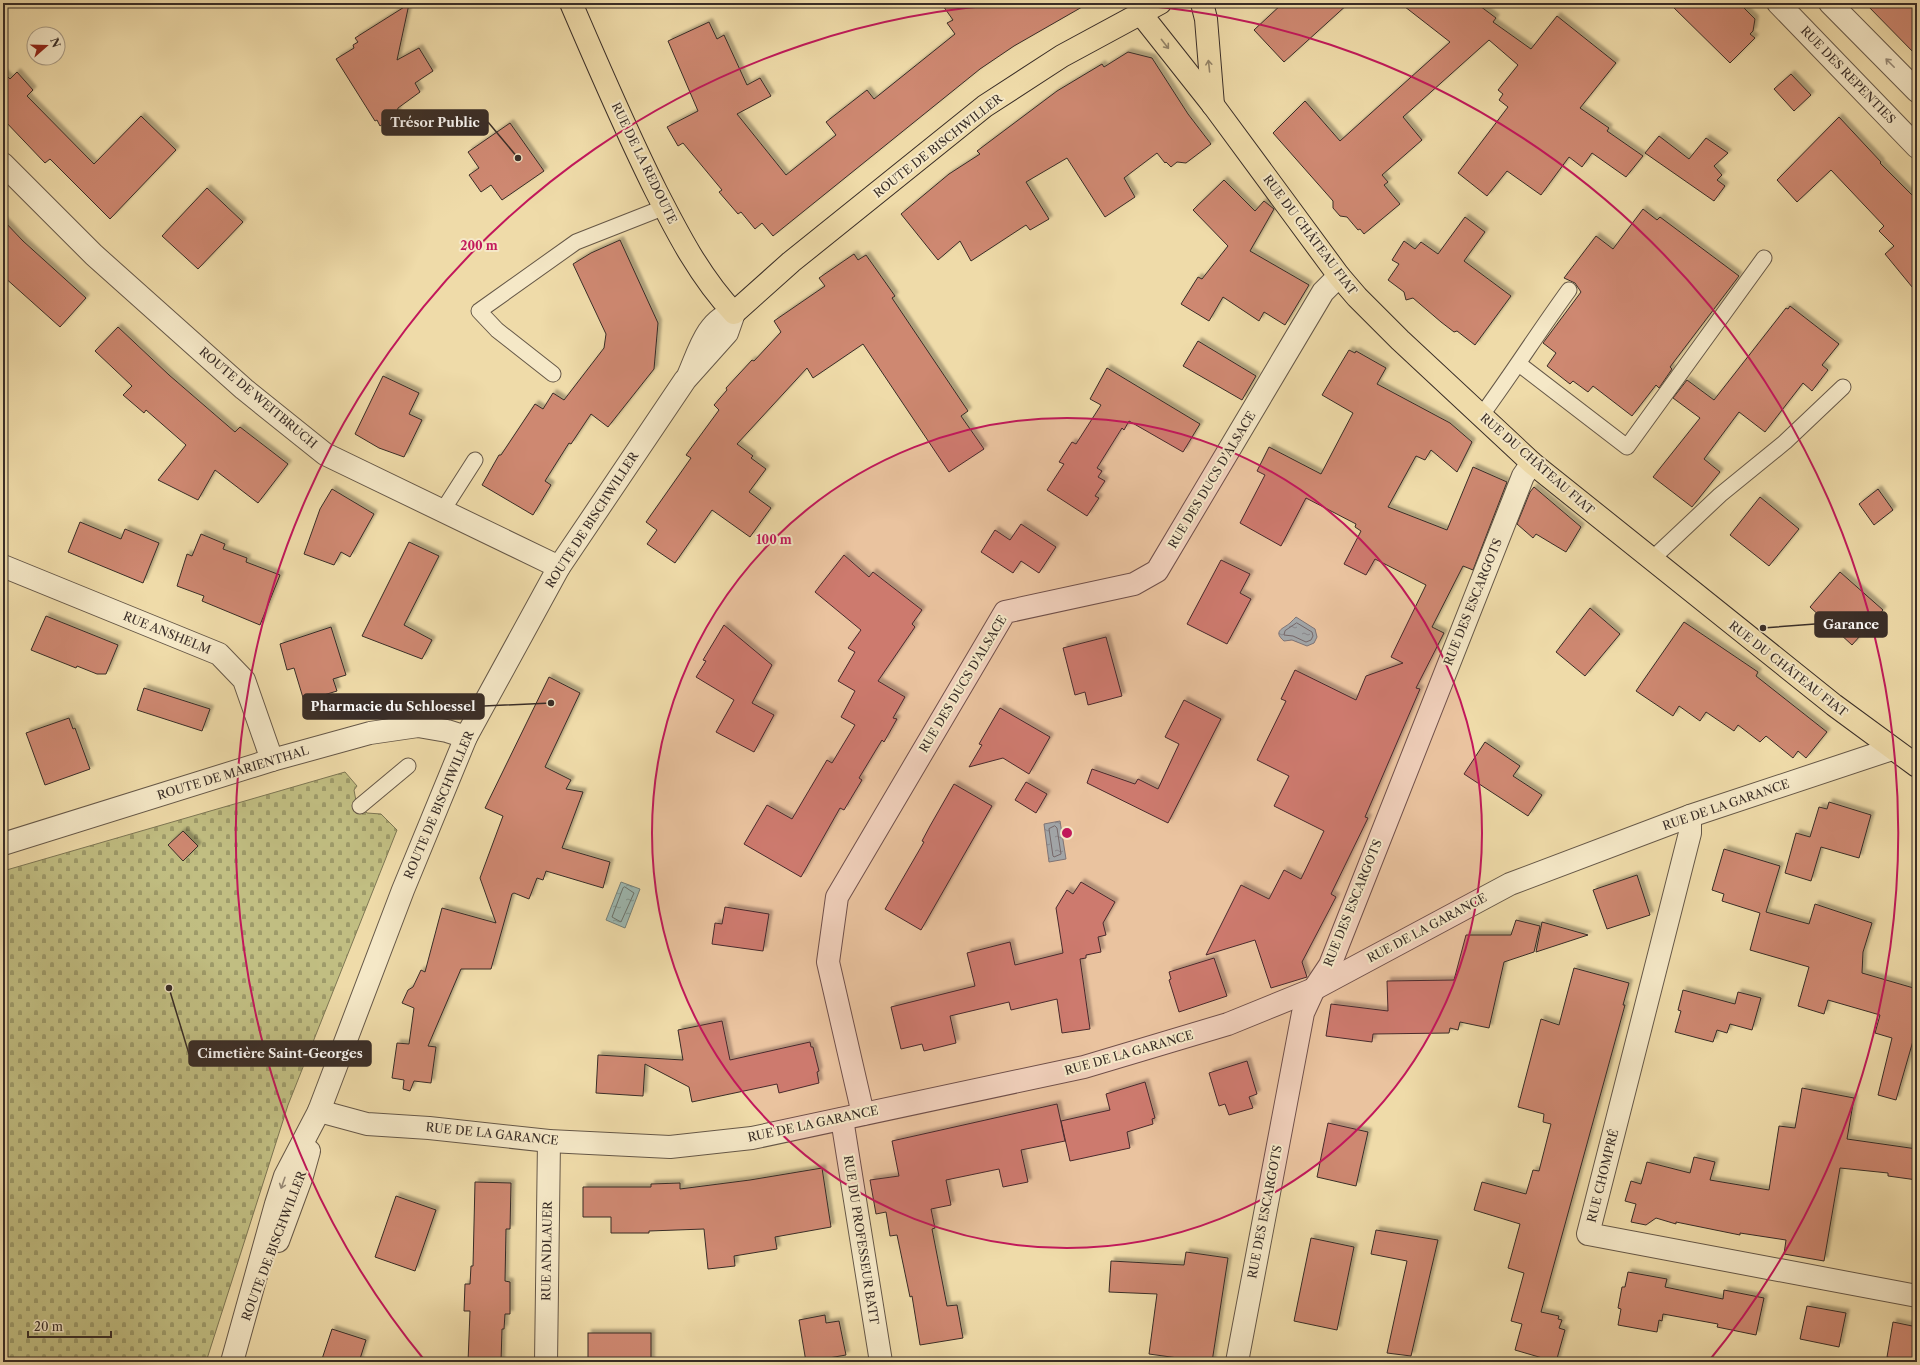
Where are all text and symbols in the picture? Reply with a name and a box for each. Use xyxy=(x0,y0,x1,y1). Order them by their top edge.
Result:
street label: RUE DES REPENTIES xyxy=(1798,23,1899,127)
north arrow xyxy=(26,26,66,66)
text: N xyxy=(47,36,64,50)
one-way arrow xyxy=(1161,39,1169,50)
one-way arrow xyxy=(1885,58,1895,68)
one-way arrow xyxy=(1205,60,1213,73)
street label: ROUTE DE BISCHWILLER xyxy=(870,90,1006,201)
street label: RUE DE LA REDOUTE xyxy=(609,100,680,226)
callout: Trésor Public xyxy=(382,110,488,135)
text: Trésor Public xyxy=(390,114,480,130)
street label: RUE DU CHÂTEAU FIAT xyxy=(1260,171,1361,298)
text: 200 m xyxy=(460,238,498,253)
street label: ROUTE DE WEITBRUCH xyxy=(196,344,320,451)
street label: RUE DES DUCS D'ALSACE xyxy=(1165,408,1259,551)
street label: RUE DU CHÂTEAU FIAT xyxy=(1477,409,1598,517)
street label: ROUTE DE BISCHWILLER xyxy=(542,448,642,591)
text: 100 m xyxy=(756,532,792,547)
street label: RUE DES ESCARGOTS xyxy=(1440,536,1505,668)
street label: RUE ANSHELM xyxy=(121,608,213,657)
street label: RUE DES DUCS D'ALSACE xyxy=(916,612,1010,755)
callout: Garance xyxy=(1815,612,1887,637)
text: Garance xyxy=(1823,616,1879,632)
street label: RUE DU CHÂTEAU FIAT xyxy=(1726,617,1851,720)
callout: Pharmacie du Schloessel xyxy=(303,694,484,719)
text: Pharmacie du Schloessel xyxy=(311,698,476,714)
street label: ROUTE DE BISCHWILLER xyxy=(401,727,477,881)
street label: ROUTE DE MARIENTHAL xyxy=(155,742,311,803)
street label: RUE DE LA GARANCE xyxy=(1660,776,1791,833)
centre of rings xyxy=(1060,826,1074,840)
street label: RUE DES ESCARGOTS xyxy=(1320,837,1385,969)
street label: RUE DE LA GARANCE xyxy=(1364,890,1489,965)
street label: RUE DE LA GARANCE xyxy=(1063,1027,1195,1078)
callout: Cimetière Saint-Georges xyxy=(189,1041,371,1066)
text: Cimetière Saint-Georges xyxy=(197,1045,363,1061)
street label: RUE DE LA GARANCE xyxy=(746,1102,880,1145)
street label: RUE DE LA GARANCE xyxy=(425,1119,559,1148)
street label: RUE CHOMPRÉ xyxy=(1583,1127,1621,1224)
street label: RUE DES ESCARGOTS xyxy=(1244,1144,1285,1280)
street label: RUE DU PROFESSEUR BATT xyxy=(841,1154,882,1326)
street label: ROUTE DE BISCHWILLER xyxy=(238,1168,310,1323)
one-way arrow xyxy=(278,1177,286,1189)
street label: RUE ANDLAUER xyxy=(538,1200,555,1301)
scale bar xyxy=(28,1313,111,1339)
text: 20 m xyxy=(34,1319,63,1334)

